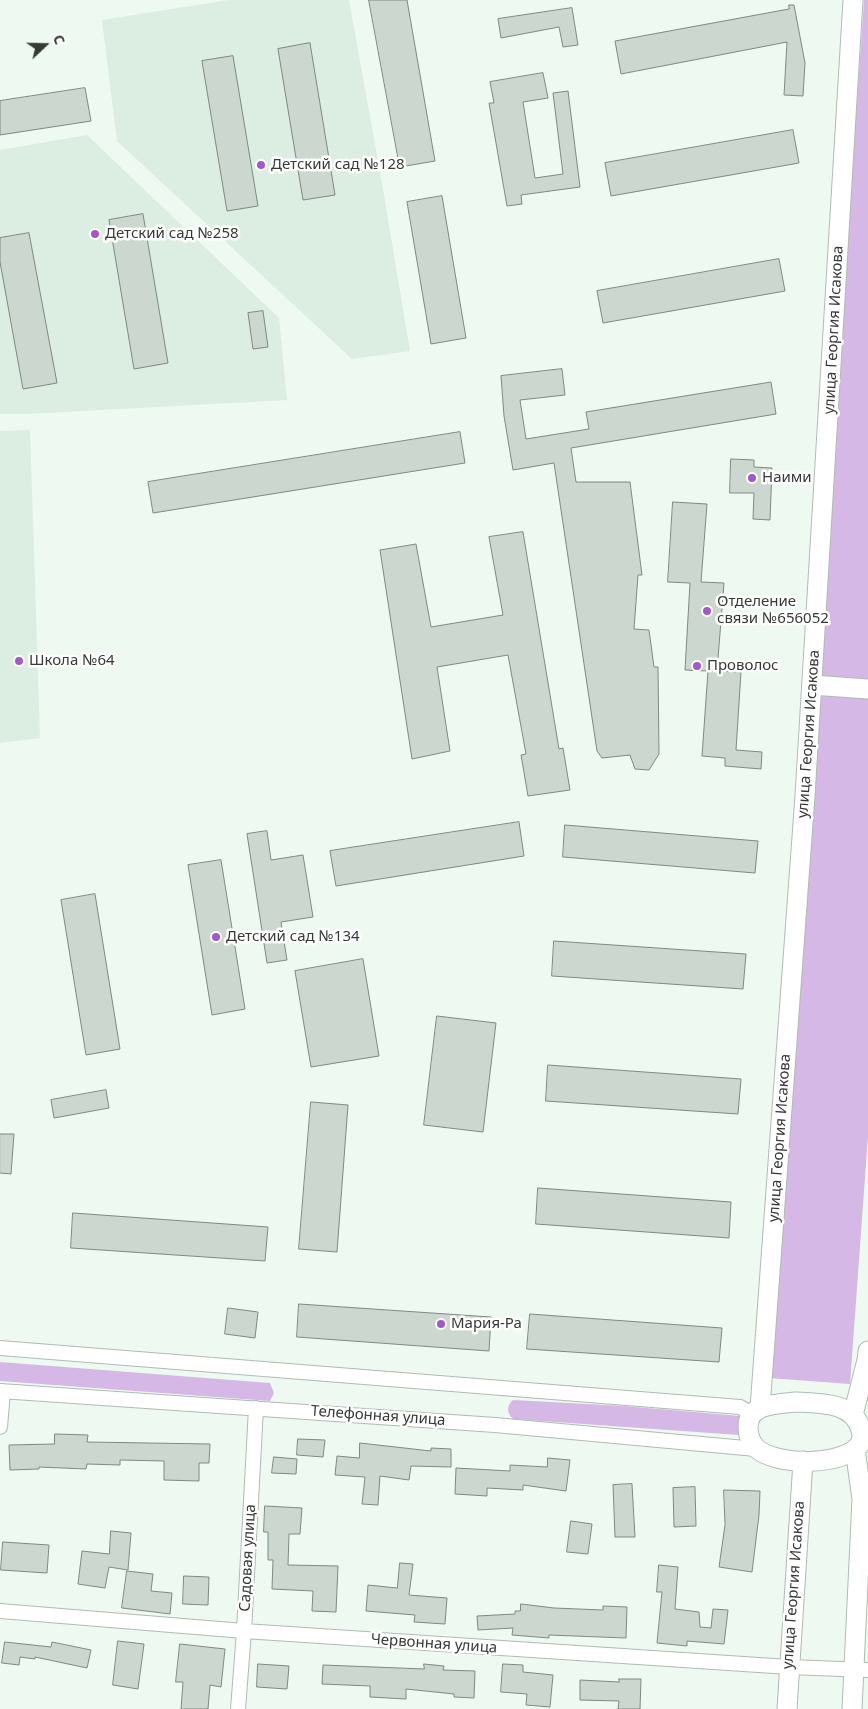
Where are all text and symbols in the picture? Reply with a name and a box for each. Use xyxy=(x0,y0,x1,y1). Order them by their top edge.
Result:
north arrow xyxy=(20,20,70,70)
text: С xyxy=(49,32,70,47)
place label: Детский сад №128 xyxy=(271,156,405,174)
marker: Детский сад №128 xyxy=(255,159,267,171)
place label: Детский сад №258 xyxy=(105,225,239,243)
marker: Детский сад №258 xyxy=(89,228,101,240)
street label: улица Георгия Исакова xyxy=(821,245,847,415)
place label: Наими xyxy=(762,469,812,487)
marker: Наими xyxy=(746,472,758,484)
place label: Отделение связи №656052 xyxy=(717,593,829,628)
marker: Отделение связи №656052 xyxy=(701,605,713,617)
street label: улица Георгия Исакова xyxy=(794,649,824,819)
place label: Школа №64 xyxy=(29,652,115,670)
marker: Школа №64 xyxy=(13,655,25,667)
place label: Проволос xyxy=(707,657,779,675)
marker: Проволос xyxy=(691,660,703,672)
place label: Детский сад №134 xyxy=(226,928,360,946)
marker: Детский сад №134 xyxy=(210,931,222,943)
street label: улица Георгия Исакова xyxy=(765,1053,795,1223)
place label: Мария-Ра xyxy=(451,1315,522,1333)
marker: Мария-Ра xyxy=(435,1318,447,1330)
street label: Телефонная улица xyxy=(310,1402,446,1430)
street label: улица Георгия Исакова xyxy=(779,1500,809,1670)
street label: Садовая улица xyxy=(236,1504,260,1612)
street label: Червонная улица xyxy=(370,1631,498,1657)

